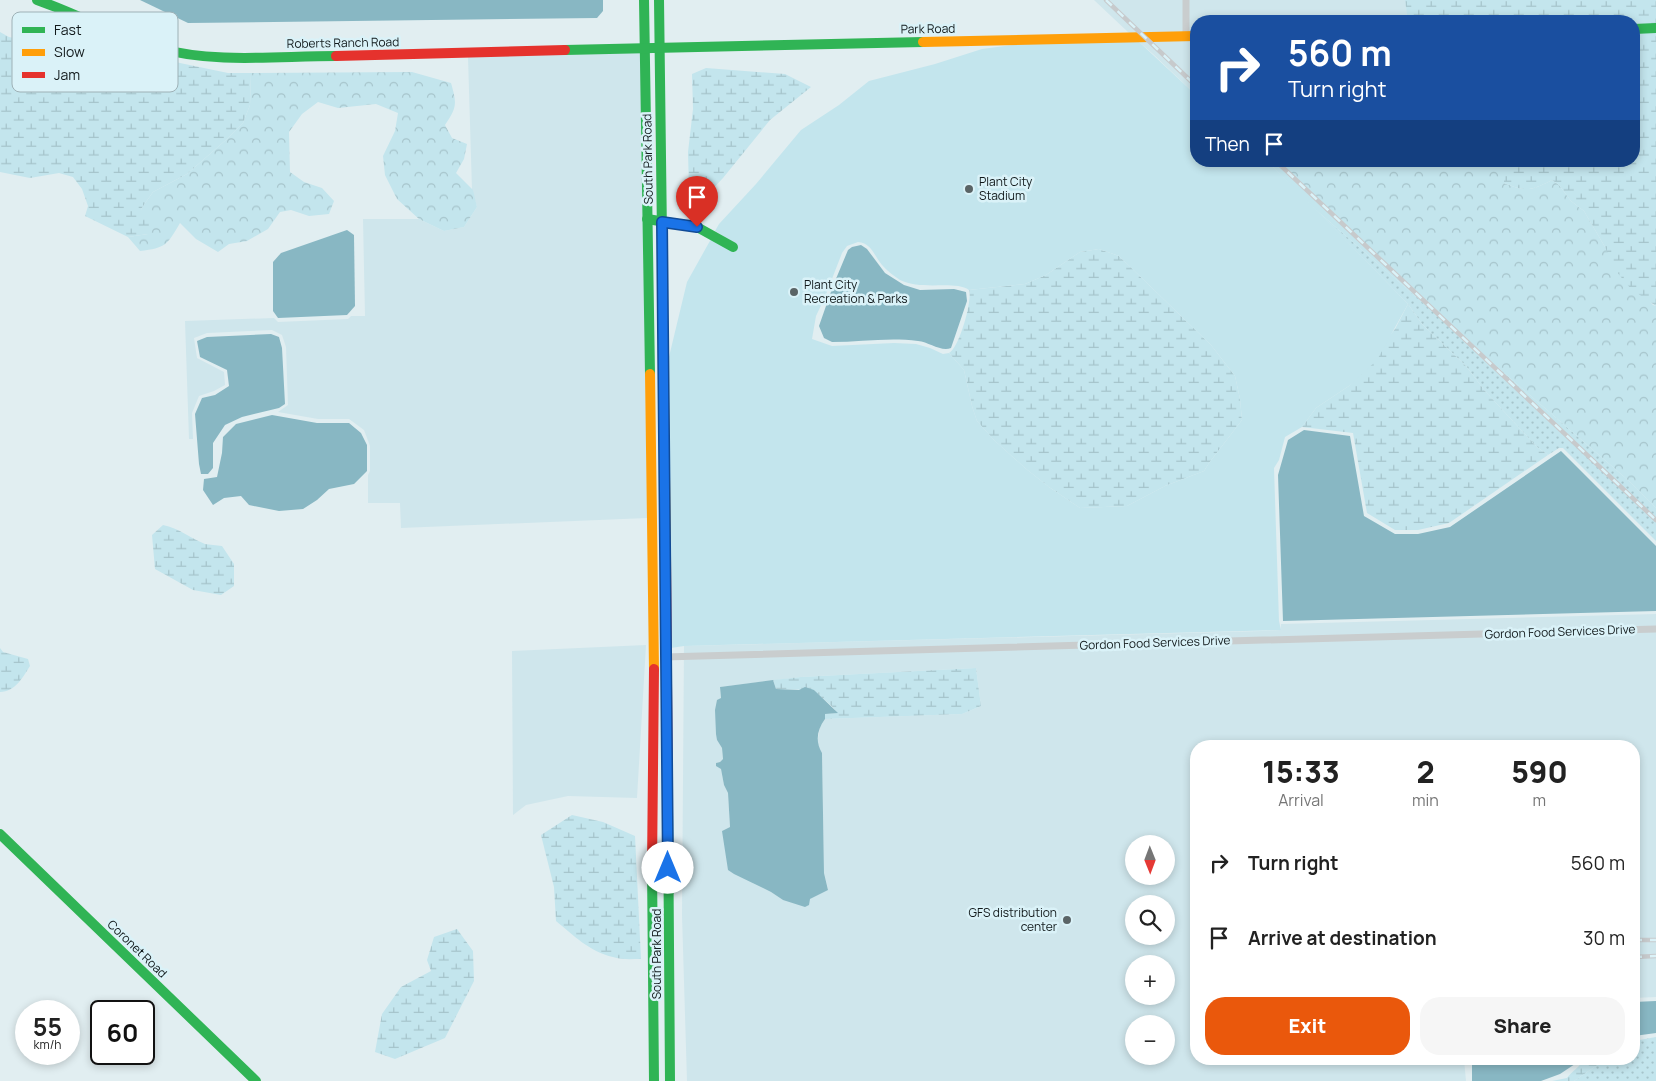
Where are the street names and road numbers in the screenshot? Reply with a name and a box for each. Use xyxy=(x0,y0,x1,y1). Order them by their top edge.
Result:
street label: Park Road xyxy=(900,20,956,37)
street label: Roberts Ranch Road xyxy=(287,33,399,52)
street label: South Park Road xyxy=(638,114,657,205)
street label: Gordon Food Services Drive xyxy=(1484,620,1636,643)
street label: Gordon Food Services Drive xyxy=(1079,631,1231,654)
street label: South Park Road xyxy=(648,909,665,999)
street label: Coronet Road xyxy=(104,916,171,981)

